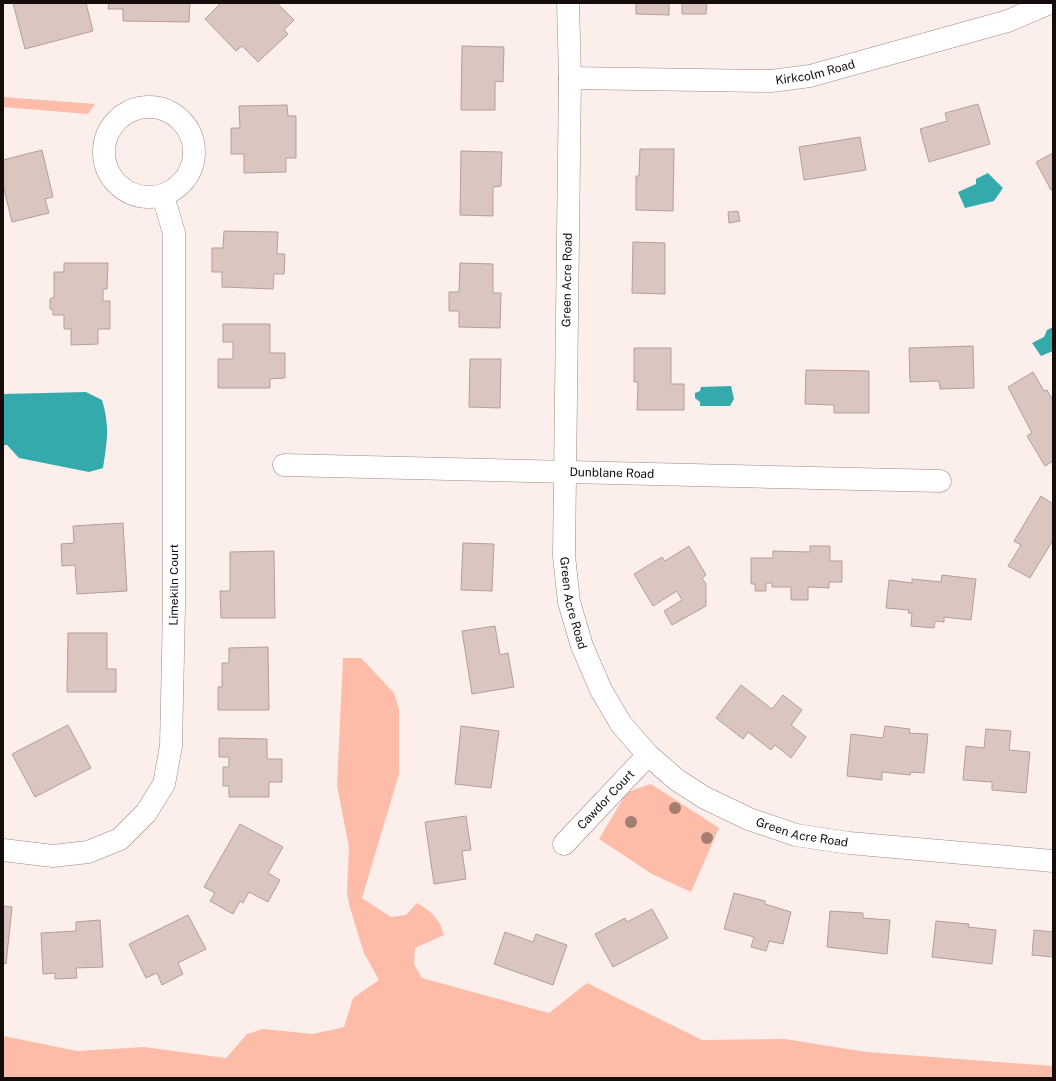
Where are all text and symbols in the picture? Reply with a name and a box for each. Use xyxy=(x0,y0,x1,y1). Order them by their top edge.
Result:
street label: Kirkcolm Road xyxy=(775,57,856,87)
street label: Green Acre Road xyxy=(559,233,575,327)
street label: Dunblane Road xyxy=(569,465,654,481)
street label: Limekiln Court xyxy=(167,544,181,626)
street label: Green Acre Road xyxy=(557,556,590,651)
street label: Cawdor Court xyxy=(574,767,638,832)
street label: Green Acre Road xyxy=(754,815,849,850)

